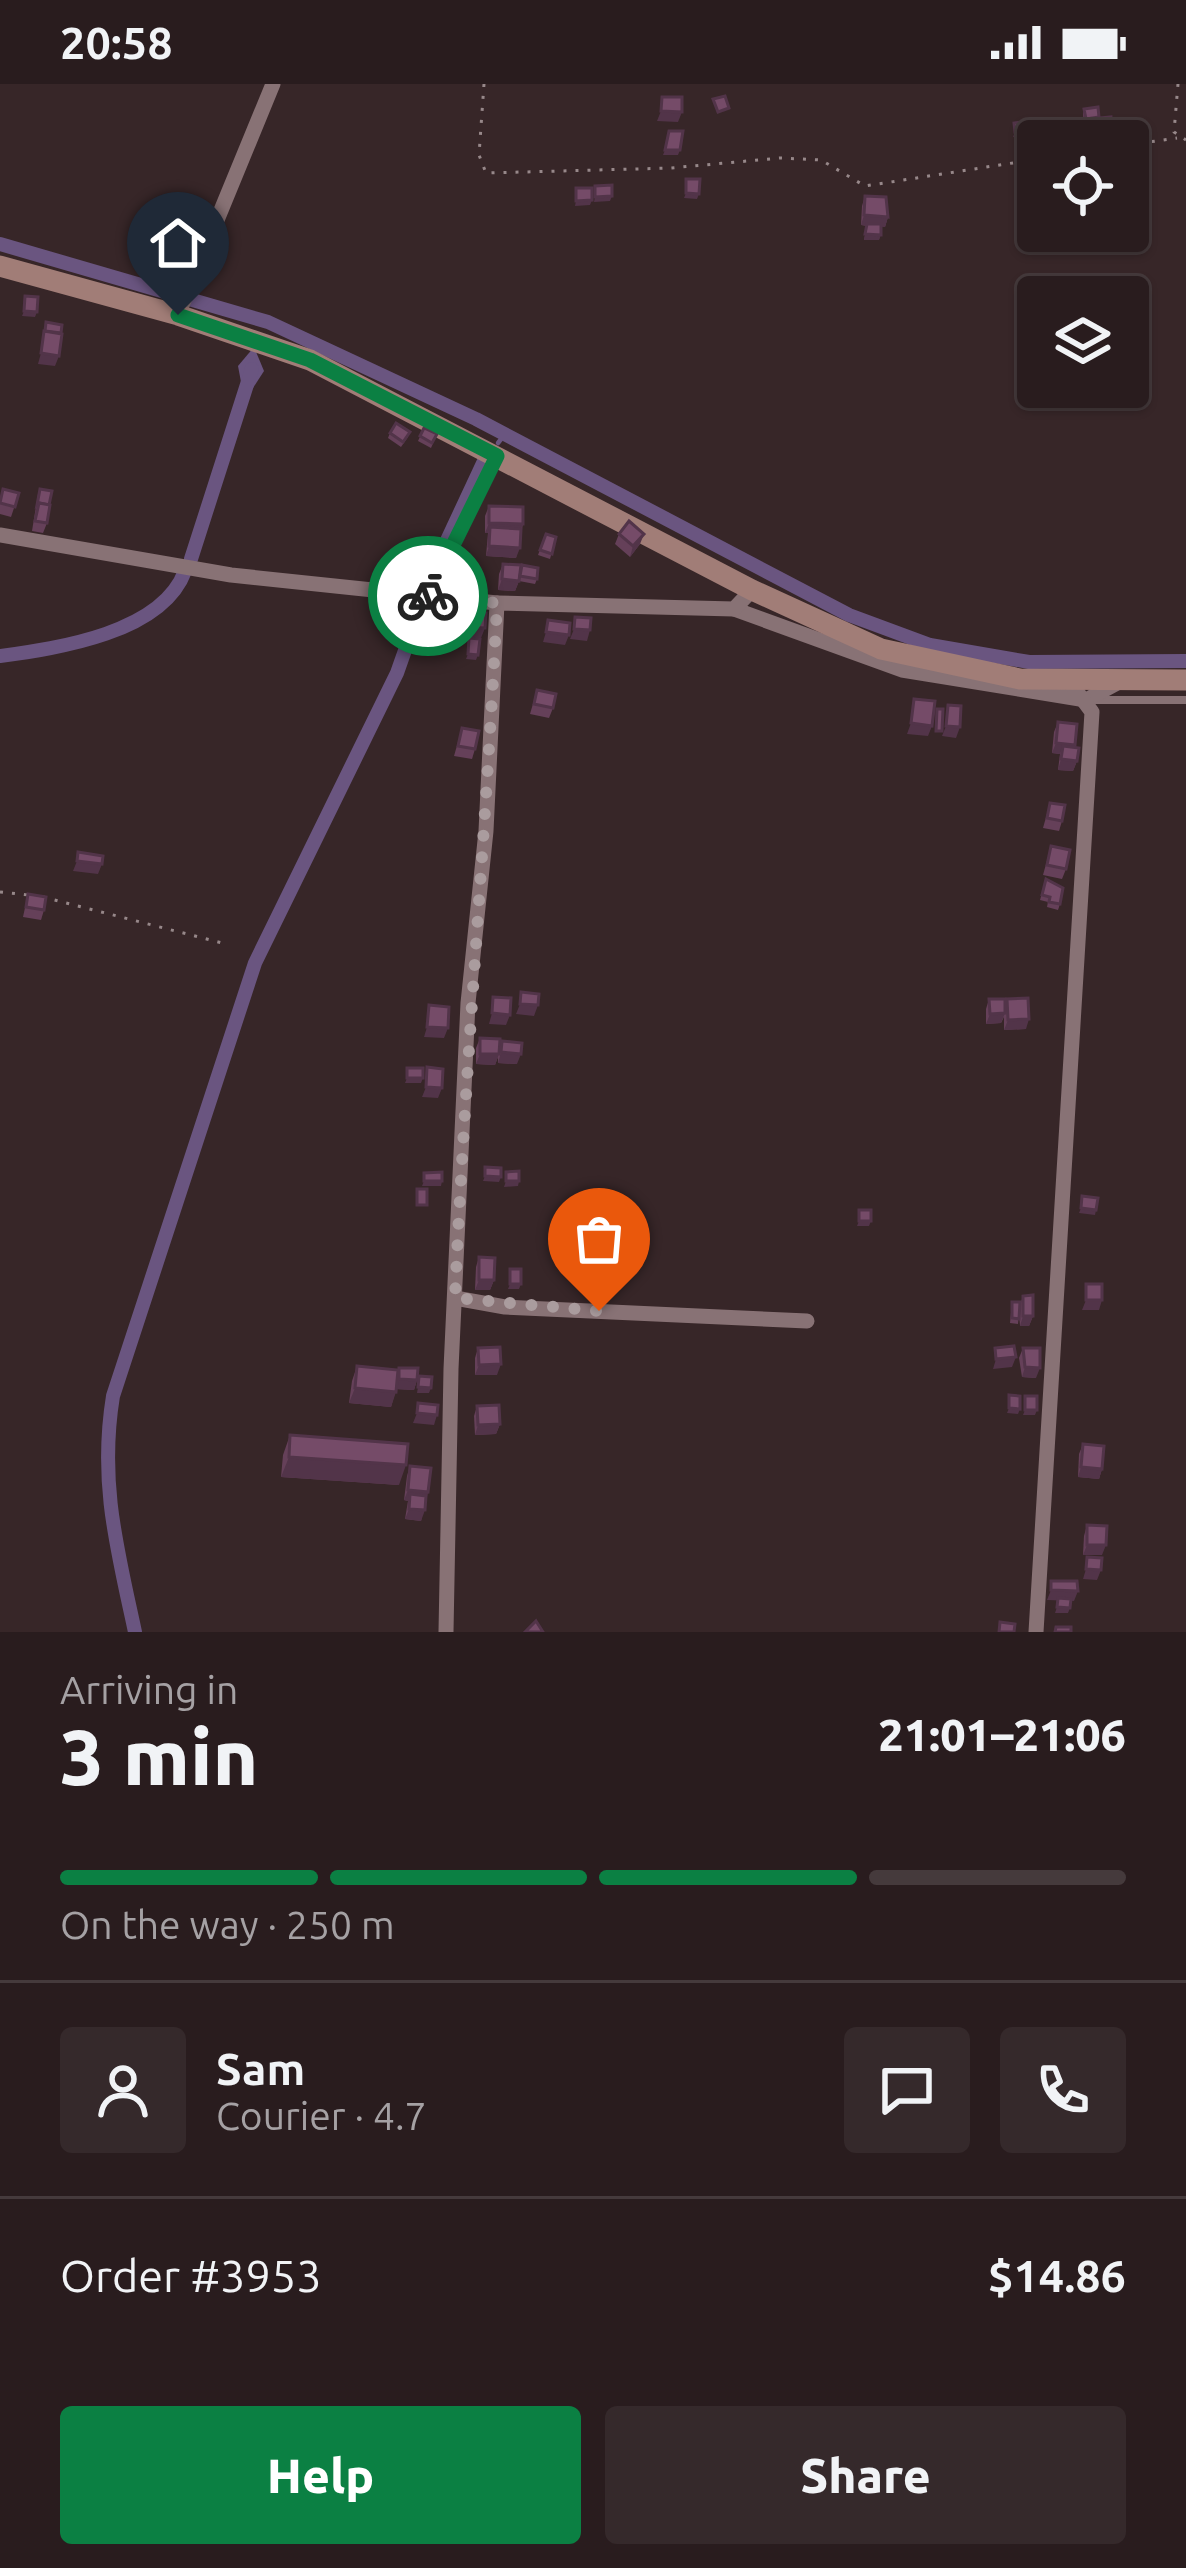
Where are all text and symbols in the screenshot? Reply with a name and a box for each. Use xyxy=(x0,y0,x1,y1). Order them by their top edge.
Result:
text: 20:58 xyxy=(60,17,173,68)
map controls xyxy=(1017,120,1149,408)
button: locate xyxy=(1017,120,1149,252)
pin xyxy=(127,192,229,315)
icon: home xyxy=(145,210,211,276)
button: layers xyxy=(1017,276,1149,408)
courier xyxy=(368,536,488,656)
icon: bike xyxy=(395,563,461,629)
pin xyxy=(548,1188,650,1311)
icon: bag xyxy=(566,1206,632,1272)
text: Arriving in xyxy=(60,1668,238,1711)
text: 21:01–21:06 xyxy=(878,1709,1126,1760)
text: 3 min xyxy=(60,1712,258,1800)
text: On the way · 250 m xyxy=(60,1903,395,1946)
button: person xyxy=(60,2027,186,2153)
button: chat xyxy=(844,2027,970,2153)
button: phone xyxy=(1000,2027,1126,2153)
text: Sam xyxy=(216,2043,305,2094)
text: Courier · 4.7 xyxy=(216,2094,427,2137)
text: Order #3953 xyxy=(60,2250,322,2301)
text: $14.86 xyxy=(988,2250,1126,2301)
button: Help xyxy=(60,2406,581,2544)
button: Share xyxy=(605,2406,1126,2544)

